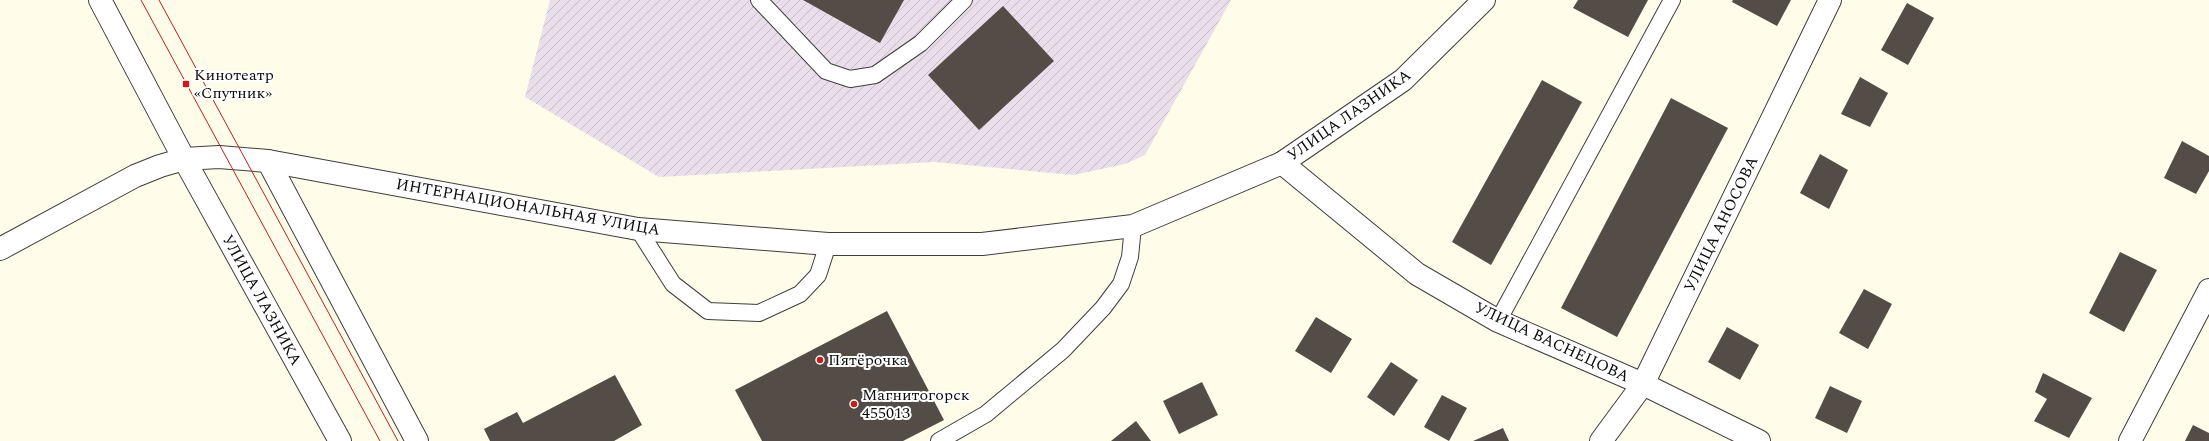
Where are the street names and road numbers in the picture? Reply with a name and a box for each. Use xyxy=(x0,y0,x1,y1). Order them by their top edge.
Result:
street label: УЛИЦА ЛАЗНИКА xyxy=(1282,63,1416,167)
street label: УЛИЦА АНОСОВА xyxy=(1678,152,1764,296)
street label: ИНТЕРНАЦИОНАЛЬНАЯ УЛИЦА xyxy=(394,172,662,242)
street label: УЛИЦА ЛАЗНИКА xyxy=(216,230,308,370)
street label: УЛИЦА ВАСНЕЦОВА xyxy=(1471,296,1633,388)

